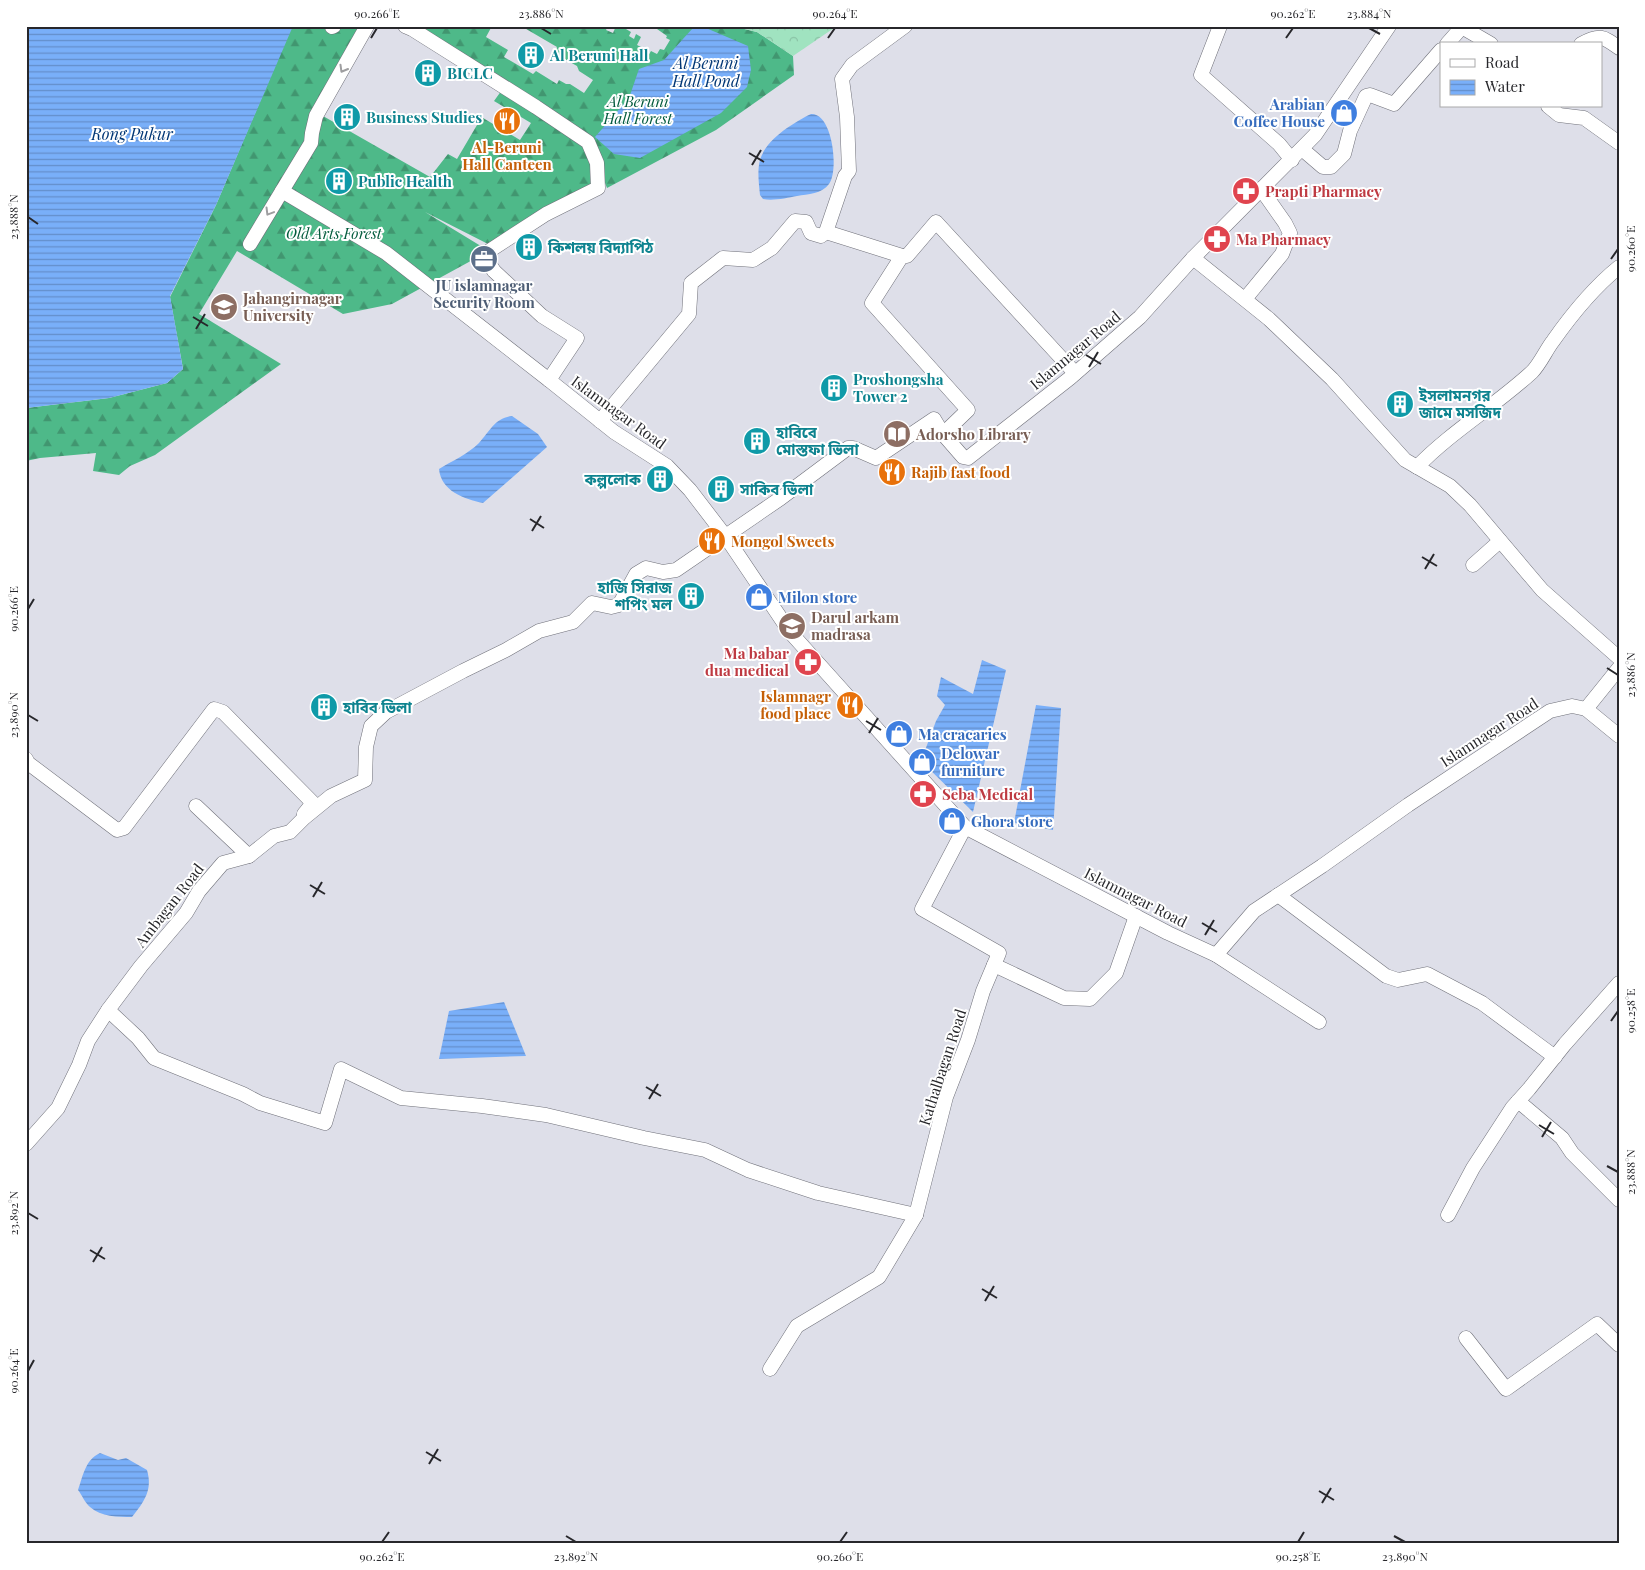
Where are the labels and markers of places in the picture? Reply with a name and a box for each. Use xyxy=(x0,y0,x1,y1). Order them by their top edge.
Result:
building icon: Al Beruni Hall xyxy=(516,40,546,70)
place label: Al Beruni Hall xyxy=(549,45,649,65)
building icon: BICLC xyxy=(413,58,443,88)
place label: BICLC xyxy=(447,63,493,83)
place label: Arabian Coffee House xyxy=(1234,94,1326,131)
shop icon: Arabian Coffee House xyxy=(1329,98,1359,128)
building icon: Business Studies xyxy=(332,102,362,132)
restaurant icon: Al-Beruni Hall Canteen xyxy=(492,106,522,136)
place label: Business Studies xyxy=(366,107,482,127)
place label: Al-Beruni Hall Canteen xyxy=(462,137,553,174)
building icon: Public Health xyxy=(324,166,354,196)
place label: Public Health xyxy=(358,171,452,191)
pharmacy icon: Prapti Pharmacy xyxy=(1231,176,1261,206)
place label: Prapti Pharmacy xyxy=(1265,181,1382,201)
pharmacy icon: Ma Pharmacy xyxy=(1202,224,1232,254)
place label: Ma Pharmacy xyxy=(1236,229,1331,249)
building icon: কিশলয় বিদ্যাপিঠ xyxy=(514,232,544,262)
place label: কিশলয় বিদ্যাপিঠ xyxy=(547,237,654,257)
office icon: JU islamnagar Security Room xyxy=(469,244,499,274)
place label: JU islamnagar Security Room xyxy=(433,275,535,312)
place label: Jahangirnagar University xyxy=(242,288,342,325)
school or university icon: Jahangirnagar University xyxy=(209,292,239,322)
place label: Proshongsha Tower 2 xyxy=(853,369,944,406)
building icon: Proshongsha Tower 2 xyxy=(819,373,849,403)
place label: ইসলামনগর জামে মসজিদ xyxy=(1418,385,1501,422)
building icon: ইসলামনগর জামে মসজিদ xyxy=(1385,389,1415,419)
library icon: Adorsho Library xyxy=(882,419,912,449)
place label: হাবিবে মোস্তফা ভিলা xyxy=(775,422,859,459)
place label: Adorsho Library xyxy=(915,424,1031,444)
building icon: হাবিবে মোস্তফা ভিলা xyxy=(742,426,772,456)
restaurant icon: Rajib fast food xyxy=(877,457,907,487)
place label: Rajib fast food xyxy=(911,462,1010,482)
building icon: কল্পলোক xyxy=(645,464,675,494)
place label: কল্পলোক xyxy=(583,469,642,490)
building icon: সাকিব ভিলা xyxy=(706,474,736,504)
place label: সাকিব ভিলা xyxy=(739,479,814,499)
restaurant icon: Mongol Sweets xyxy=(697,526,727,556)
place label: Mongol Sweets xyxy=(731,531,834,551)
place label: হাজি সিরাজ শপিং মল xyxy=(596,577,673,614)
building icon: হাজি সিরাজ শপিং মল xyxy=(676,581,706,611)
shop icon: Milon store xyxy=(744,582,774,612)
place label: Milon store xyxy=(778,587,858,607)
place label: Darul arkam madrasa xyxy=(811,607,899,644)
school or university icon: Darul arkam madrasa xyxy=(777,611,807,641)
place label: Ma babar dua medical xyxy=(705,643,789,680)
pharmacy icon: Ma babar dua medical xyxy=(793,647,823,677)
place label: Islamnagr food place xyxy=(760,686,831,723)
restaurant icon: Islamnagr food place xyxy=(835,690,865,720)
building icon: হাবিব ভিলা xyxy=(309,692,339,722)
place label: হাবিব ভিলা xyxy=(342,697,412,717)
shop icon: Ma cracaries xyxy=(884,719,914,749)
place label: Ma cracaries xyxy=(918,724,1007,744)
place label: Delowar furniture xyxy=(941,743,1005,780)
shop icon: Delowar furniture xyxy=(907,747,937,777)
pharmacy icon: Seba Medical xyxy=(908,779,938,809)
place label: Seba Medical xyxy=(942,784,1033,804)
shop icon: Ghora store xyxy=(937,806,967,836)
place label: Ghora store xyxy=(971,811,1053,831)

